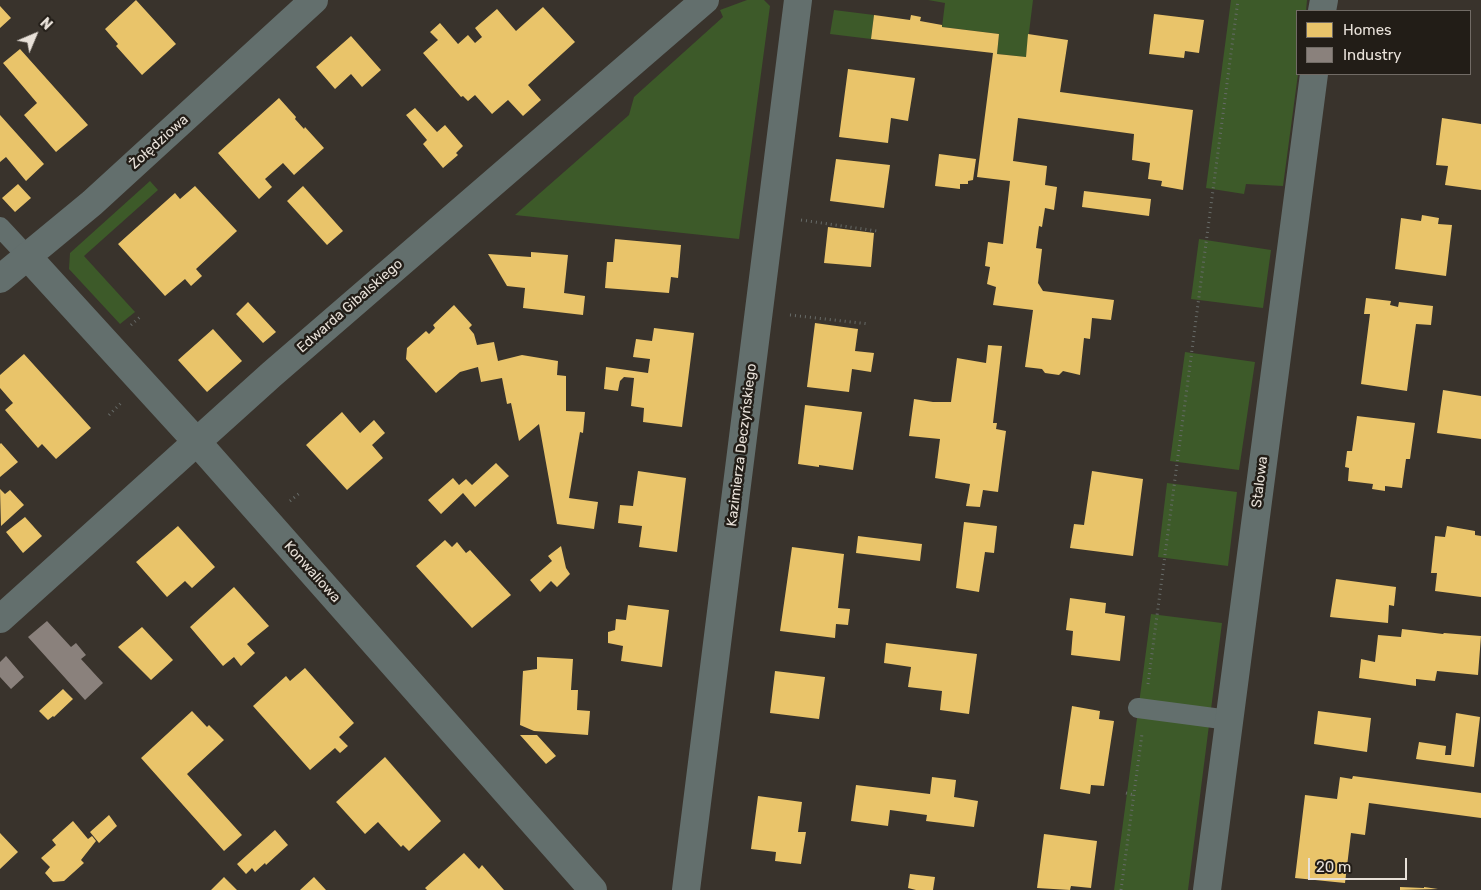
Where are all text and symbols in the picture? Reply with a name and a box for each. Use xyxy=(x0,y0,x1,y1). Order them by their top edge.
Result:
north arrow xyxy=(10,10,60,60)
legend xyxy=(1296,10,1471,75)
text: N xyxy=(36,14,56,34)
text: Homes xyxy=(1343,21,1392,39)
text: Industry xyxy=(1343,46,1402,64)
street label: Żołędziowa xyxy=(126,111,192,173)
street label: Edwarda Gibalskiego xyxy=(294,256,406,356)
street label: Kazimierza Deczyńskiego xyxy=(724,362,760,528)
street label: Stalowa xyxy=(1249,455,1271,509)
street label: Konwaliowa xyxy=(280,538,344,606)
scale bar xyxy=(1311,848,1410,880)
text: 20 m xyxy=(1316,858,1351,876)

